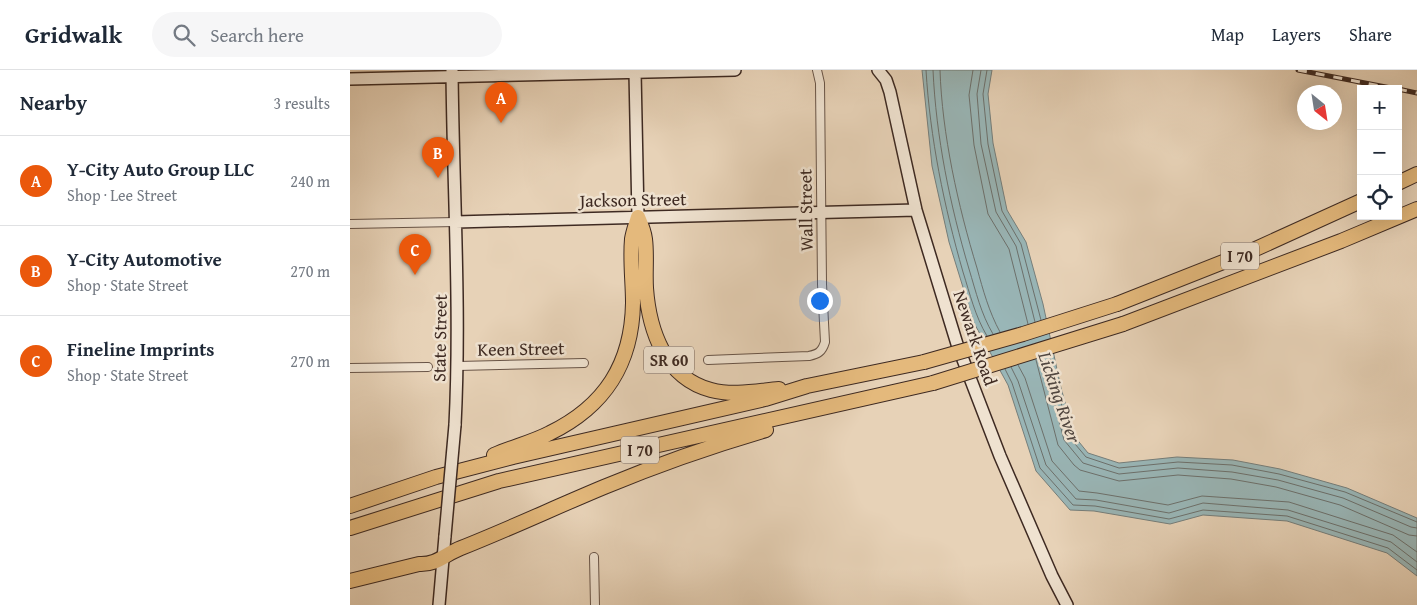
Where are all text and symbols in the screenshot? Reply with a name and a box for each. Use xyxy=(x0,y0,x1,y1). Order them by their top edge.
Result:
search box xyxy=(152,12,502,57)
text: Gridwalk xyxy=(25,17,122,52)
icon: search xyxy=(170,21,198,49)
text: Search here xyxy=(210,21,304,49)
text: Map xyxy=(1211,21,1244,48)
text: Layers xyxy=(1272,21,1321,48)
text: Share xyxy=(1349,21,1392,48)
pin: A xyxy=(485,82,517,123)
north arrow xyxy=(1297,85,1342,130)
map controls xyxy=(1357,85,1402,220)
button: + xyxy=(1357,85,1402,130)
text: Nearby xyxy=(20,87,87,118)
text: 3 results xyxy=(273,91,330,115)
button: − xyxy=(1357,130,1402,175)
pin: B xyxy=(422,137,454,178)
text: Y-City Auto Group LLC xyxy=(67,155,254,183)
street label: Wall Street xyxy=(791,168,820,252)
text: A xyxy=(31,169,41,193)
text: 240 m xyxy=(290,169,330,193)
button: locate xyxy=(1357,175,1402,220)
text: Shop · Lee Street xyxy=(67,183,177,207)
street label: Jackson Street xyxy=(577,185,687,214)
pin: C xyxy=(399,234,431,275)
road number: I 70 xyxy=(1221,242,1259,270)
text: Y-City Automotive xyxy=(67,245,222,273)
text: B xyxy=(31,259,41,283)
text: 270 m xyxy=(290,259,330,283)
text: Shop · State Street xyxy=(67,273,188,297)
street label: Newark Road xyxy=(947,286,1005,390)
your location xyxy=(807,288,833,314)
street label: State Street xyxy=(425,293,454,382)
street label: Keen Street xyxy=(477,334,565,363)
text: Fineline Imprints xyxy=(67,335,215,363)
road number: SR 60 xyxy=(644,346,694,374)
water label: Licking River xyxy=(1031,347,1089,447)
text: C xyxy=(31,349,41,373)
text: 270 m xyxy=(290,349,330,373)
text: Shop · State Street xyxy=(67,363,188,387)
road number: I 70 xyxy=(621,436,659,464)

